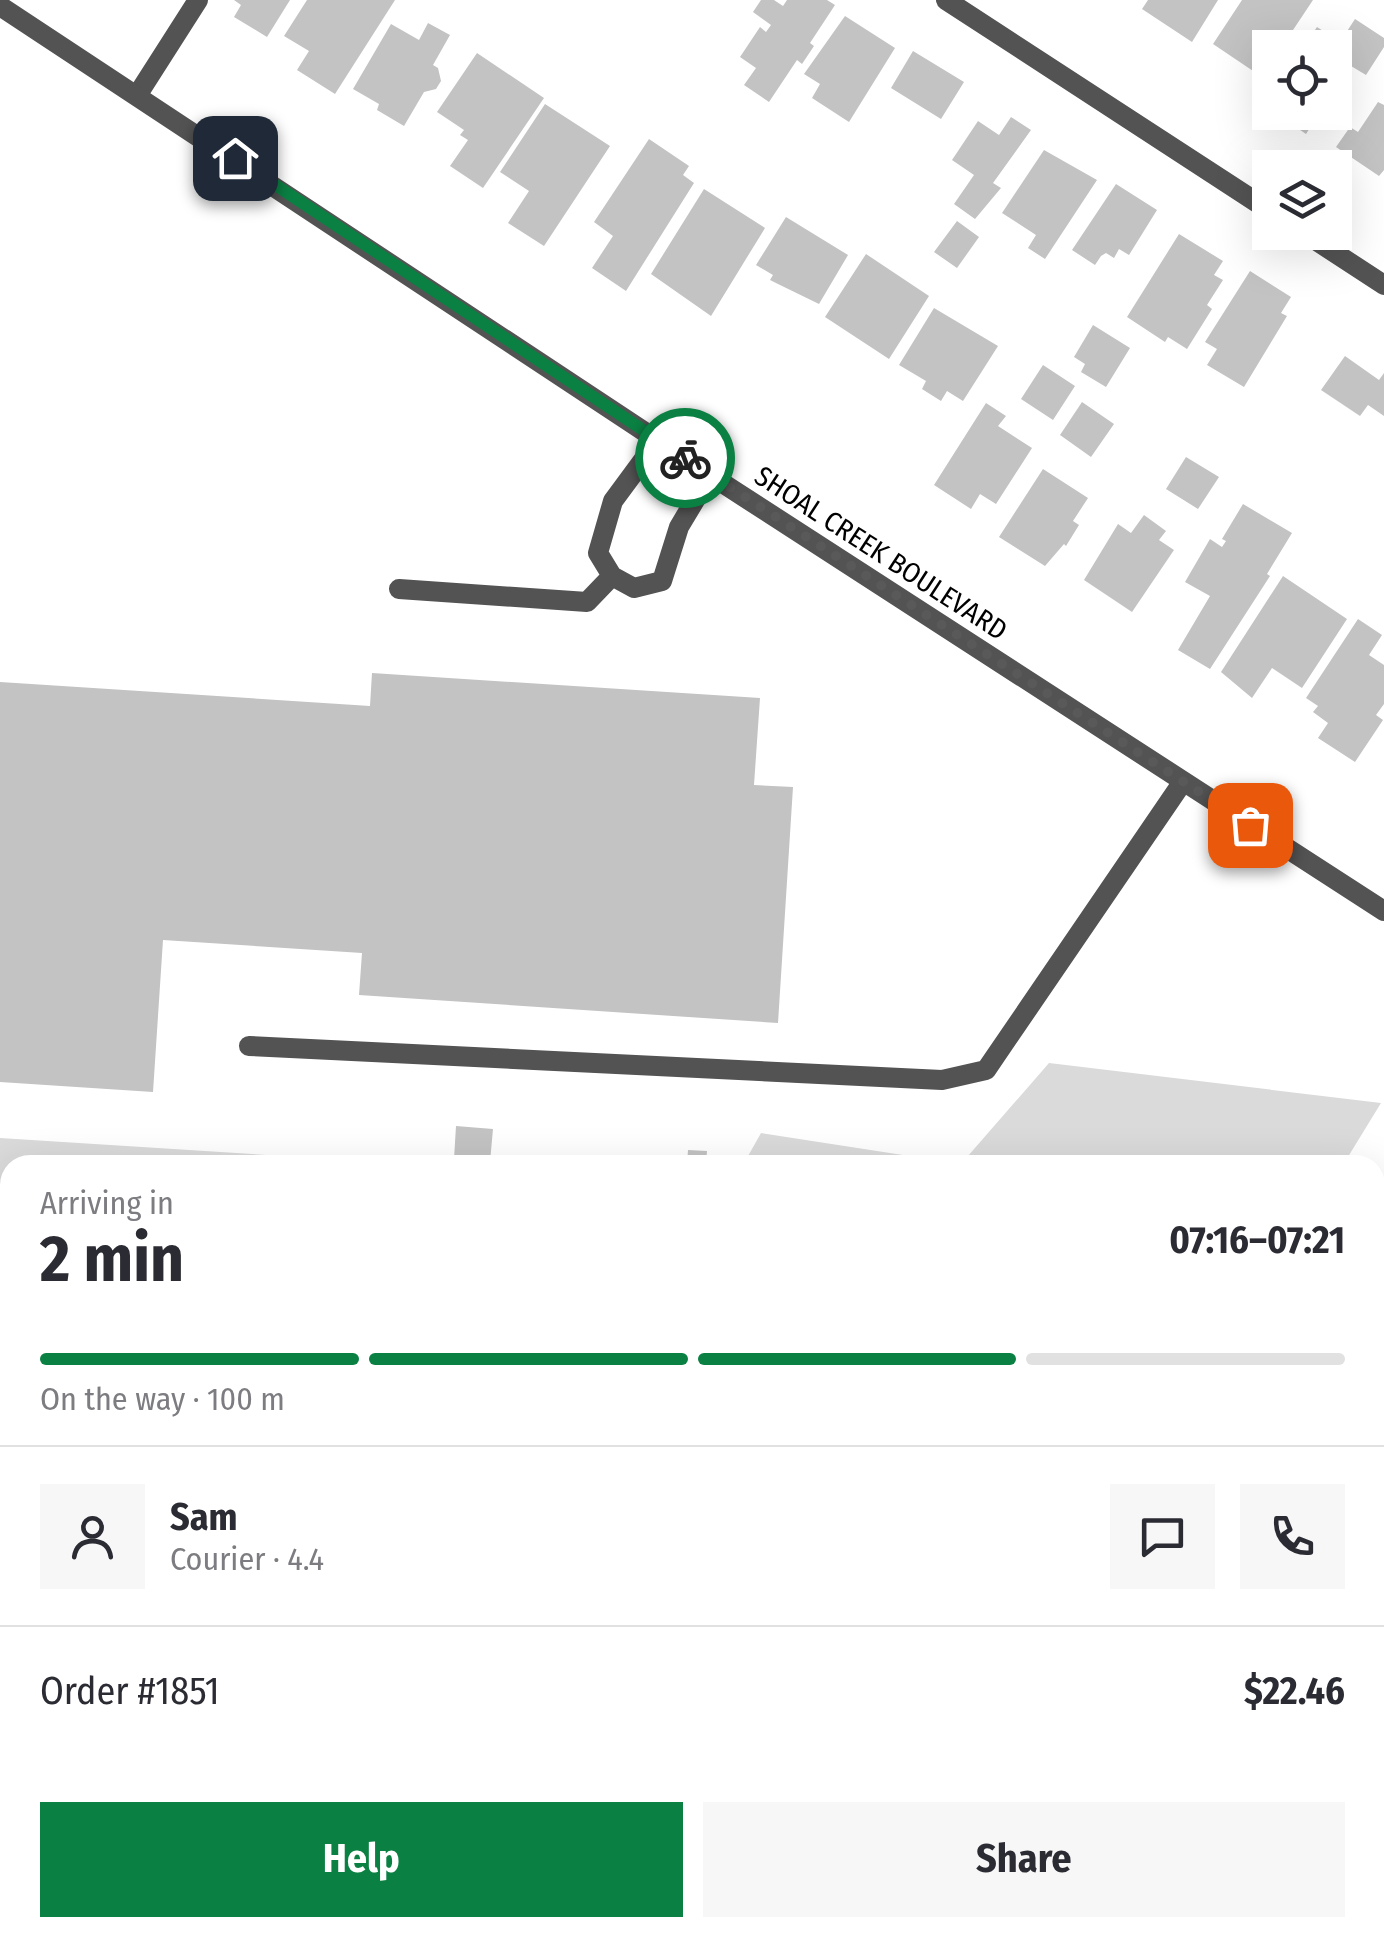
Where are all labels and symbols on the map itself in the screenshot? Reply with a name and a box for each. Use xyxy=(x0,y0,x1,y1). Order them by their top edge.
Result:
pin xyxy=(193,116,278,201)
courier xyxy=(635,408,735,508)
street label: SHOAL CREEK BOULEVARD xyxy=(749,459,1013,647)
pin xyxy=(1208,783,1293,868)

